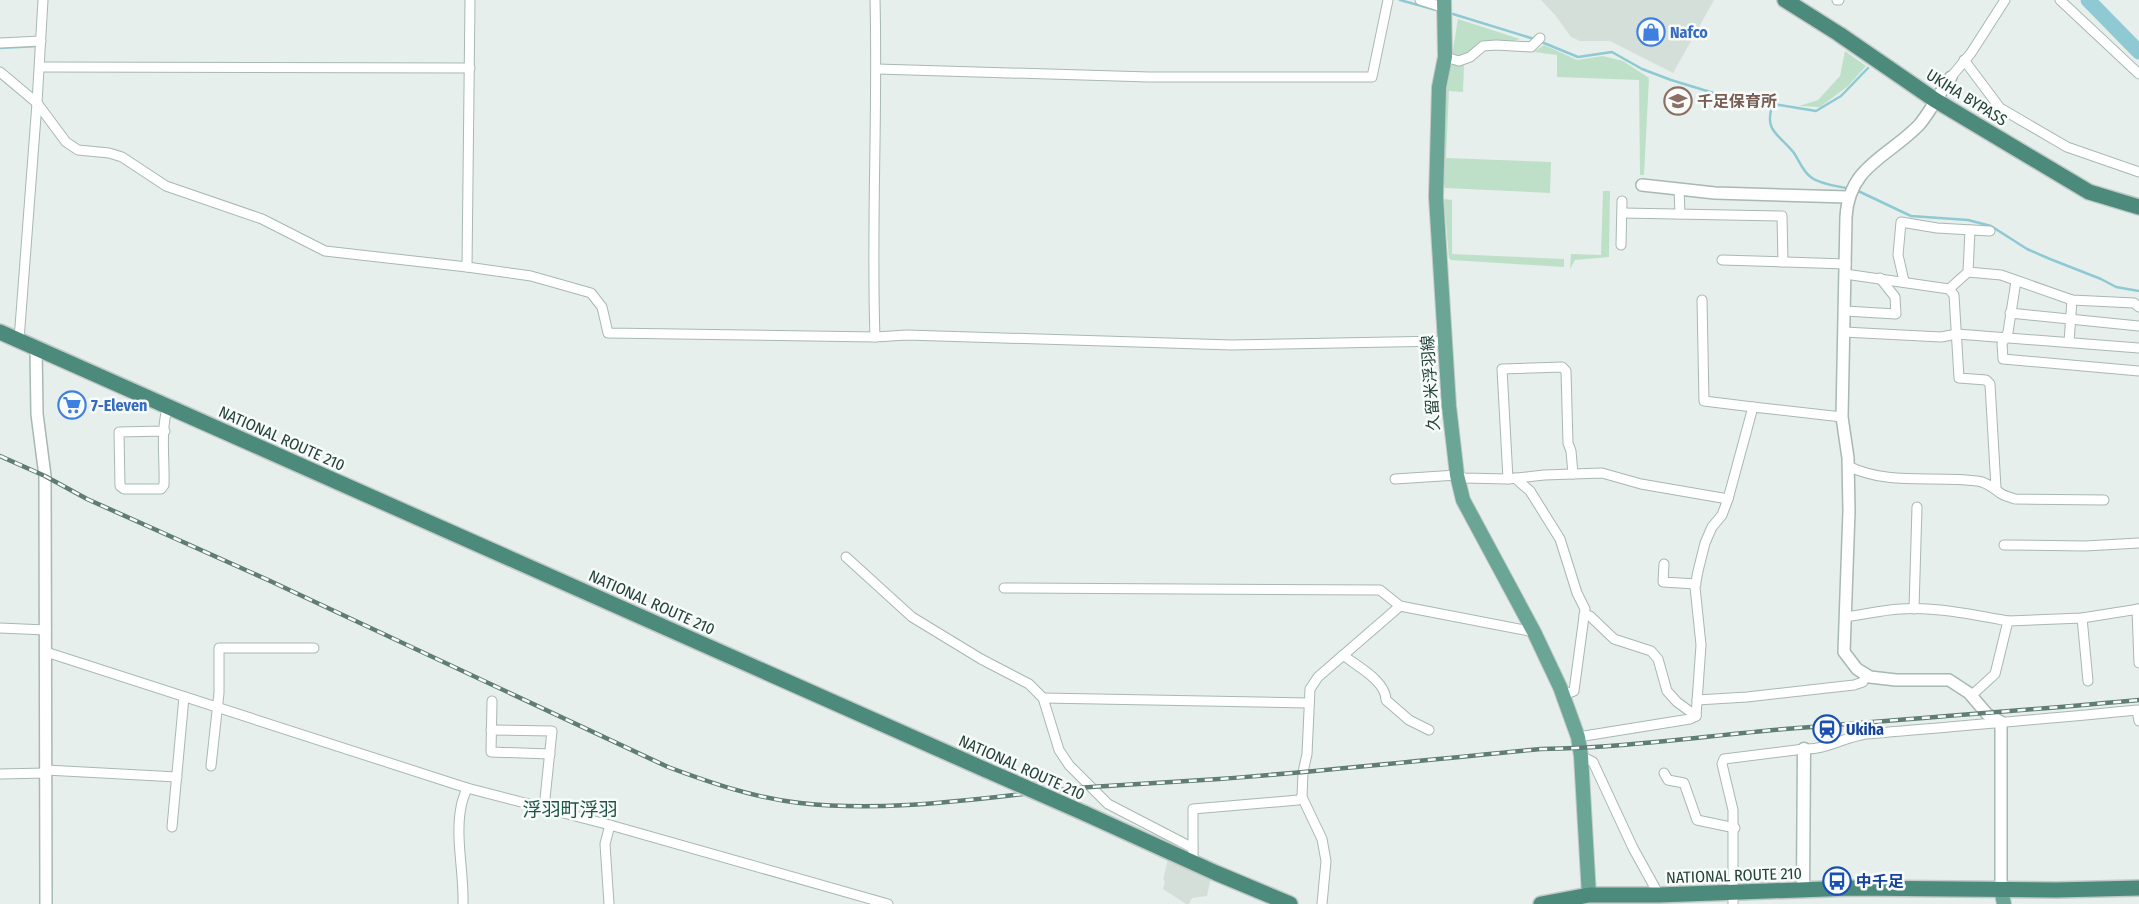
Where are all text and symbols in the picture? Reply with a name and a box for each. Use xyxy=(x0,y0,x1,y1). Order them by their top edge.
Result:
shop icon: Nafco xyxy=(1636,17,1666,47)
place label: Nafco xyxy=(1670,23,1708,42)
street label: UKIHA BYPASS xyxy=(1923,65,2011,130)
school or university icon: 千足保育所 xyxy=(1663,86,1693,116)
place label: 千足保育所 xyxy=(1697,92,1777,111)
street label: 久留米浮羽線 xyxy=(1418,334,1443,432)
supermarket icon: 7-Eleven xyxy=(57,390,87,420)
place label: 7-Eleven xyxy=(91,396,147,415)
street label: NATIONAL ROUTE 210 xyxy=(216,402,348,475)
street label: NATIONAL ROUTE 210 xyxy=(586,566,718,639)
station icon: Ukiha xyxy=(1812,714,1842,744)
place label: Ukiha xyxy=(1846,720,1884,739)
street label: NATIONAL ROUTE 210 xyxy=(956,731,1088,804)
district label: 浮羽町浮羽 xyxy=(522,798,618,821)
street label: NATIONAL ROUTE 210 xyxy=(1666,864,1802,887)
bus stop icon: 中千足 xyxy=(1822,866,1852,896)
place label: 中千足 xyxy=(1856,872,1904,891)

